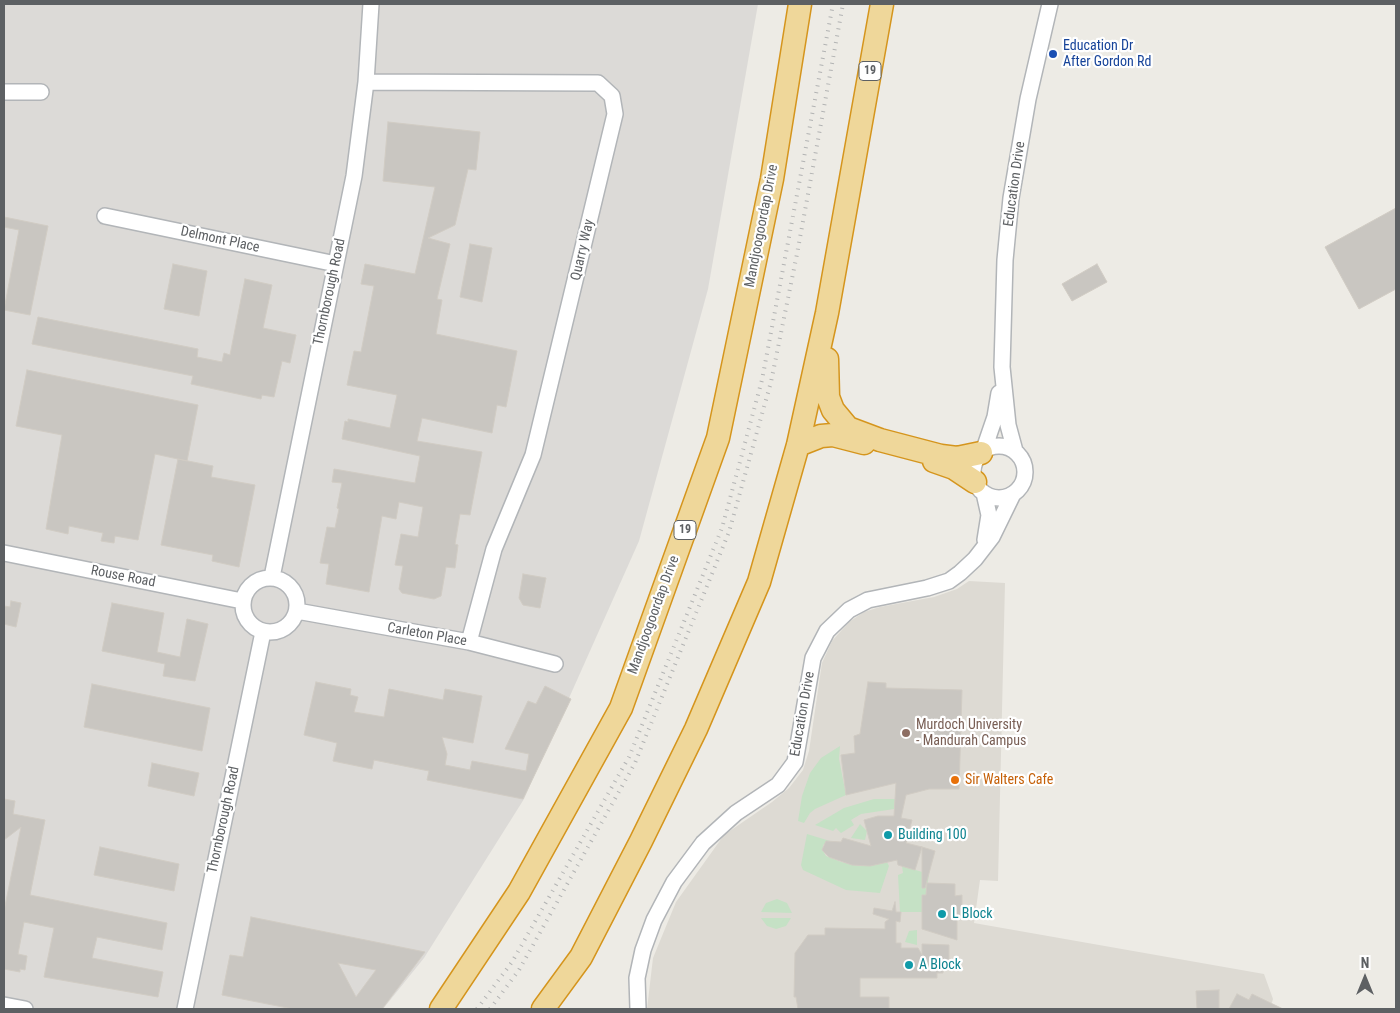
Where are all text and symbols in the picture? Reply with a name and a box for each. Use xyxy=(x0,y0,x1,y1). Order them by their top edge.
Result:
place label: Education Dr After Gordon Rd xyxy=(1063,38,1151,70)
marker: Education Dr After Gordon Rd xyxy=(1047,48,1059,60)
road number: 19 xyxy=(859,61,881,80)
street label: Education Drive xyxy=(1001,140,1029,228)
street label: Mandjoogoordap Drive xyxy=(742,163,782,289)
street label: Quarry Way xyxy=(568,218,598,282)
street label: Delmont Place xyxy=(179,223,261,257)
street label: Thornborough Road xyxy=(310,237,350,347)
road number: 19 xyxy=(674,520,696,540)
street label: Mandjoogoordap Drive xyxy=(625,553,683,677)
street label: Rouse Road xyxy=(89,563,157,591)
street label: Carleton Place xyxy=(386,620,468,650)
street label: Education Drive xyxy=(787,670,819,758)
place label: Murdoch University - Mandurah Campus xyxy=(916,717,1026,750)
marker: Murdoch University - Mandurah Campus xyxy=(900,727,912,739)
street label: Thornborough Road xyxy=(204,765,244,875)
place label: Sir Walters Cafe xyxy=(965,772,1053,788)
marker: Sir Walters Cafe xyxy=(949,774,961,786)
place label: Building 100 xyxy=(898,827,967,843)
marker: Building 100 xyxy=(882,829,894,841)
place label: L Block xyxy=(952,906,993,922)
marker: L Block xyxy=(936,908,948,920)
north arrow xyxy=(1340,953,1390,1003)
text: N xyxy=(1361,955,1369,971)
place label: A Block xyxy=(919,957,961,973)
marker: A Block xyxy=(903,959,915,971)

